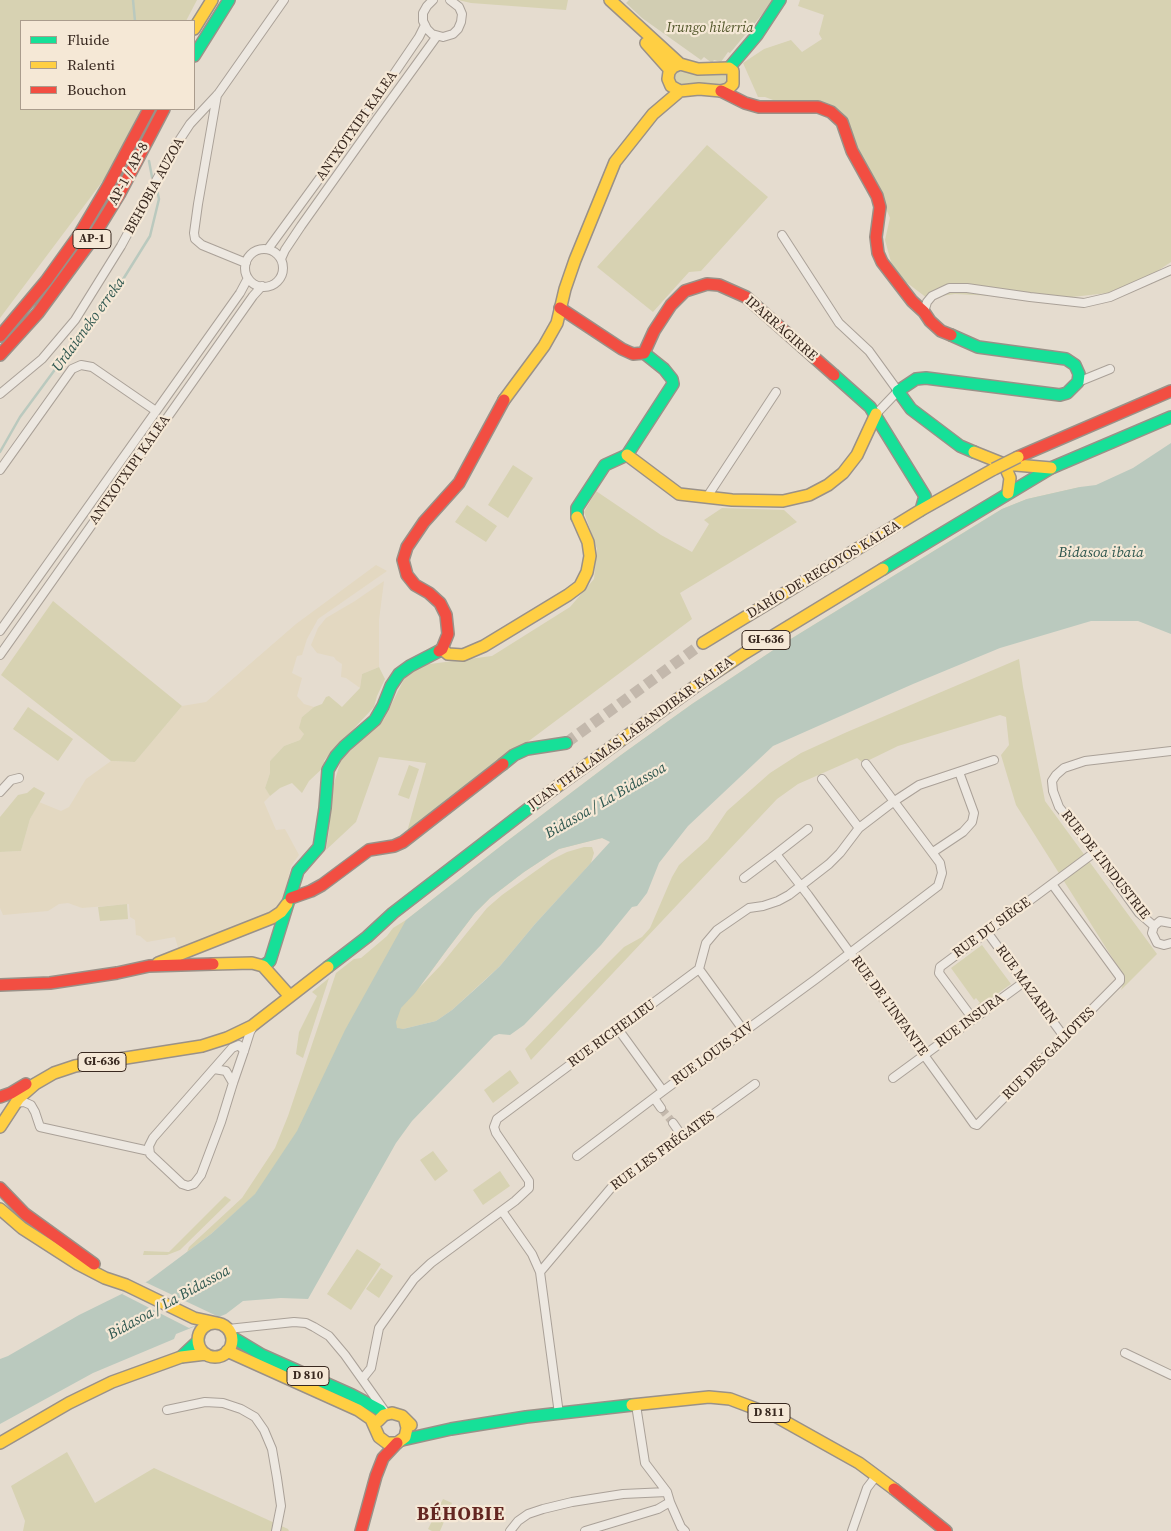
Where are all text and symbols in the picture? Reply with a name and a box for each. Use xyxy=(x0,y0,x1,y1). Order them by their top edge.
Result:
legend xyxy=(20,20,195,110)
park label: Irungo hilerria xyxy=(666,20,754,36)
text: Fluide xyxy=(67,29,109,50)
text: Ralenti xyxy=(67,54,115,75)
street label: ANTXOTXIPI KALEA xyxy=(313,68,401,184)
text: Bouchon xyxy=(67,79,127,100)
street label: BEHOBIA AUZOA xyxy=(121,135,189,237)
street label: AP-1 / AP-8 xyxy=(105,140,153,208)
road number: AP-1 xyxy=(73,230,111,248)
water label: Urdaieneko erreka xyxy=(49,274,129,376)
street label: IPARRAGIRRE xyxy=(741,293,821,365)
street label: ANTXOTXIPI KALEA xyxy=(86,412,174,528)
street label: DARÍO DE REGOYOS KALEA xyxy=(744,517,904,623)
water label: Bidasoa ibaia xyxy=(1058,544,1144,562)
road number: GI-636 xyxy=(742,630,790,650)
street label: JUAN THALAMAS LABANDIBAR KALEA xyxy=(525,654,737,814)
water label: Bidasoa / La Bidassoa xyxy=(542,759,670,843)
street label: RUE DE L'INDUSTRIE xyxy=(1057,807,1153,923)
street label: RUE DU SIÈGE xyxy=(950,894,1034,962)
street label: RUE MAZARIN xyxy=(992,942,1060,1028)
street label: RUE DE L'INFANTE xyxy=(847,953,931,1059)
street label: RUE INSURA xyxy=(932,990,1008,1052)
street label: RUE RICHELIEU xyxy=(565,997,659,1071)
street label: RUE DES GALIOTES xyxy=(999,1004,1099,1104)
street label: RUE LOUIS XIV xyxy=(669,1019,757,1089)
road number: GI-636 xyxy=(78,1052,126,1072)
street label: RUE LES FRÉGATES xyxy=(608,1108,718,1194)
water label: Bidasoa / La Bidassoa xyxy=(105,1262,233,1344)
road number: D 810 xyxy=(287,1366,329,1385)
road number: D 811 xyxy=(748,1404,790,1422)
district label: BÉHOBIE xyxy=(416,1504,506,1526)

